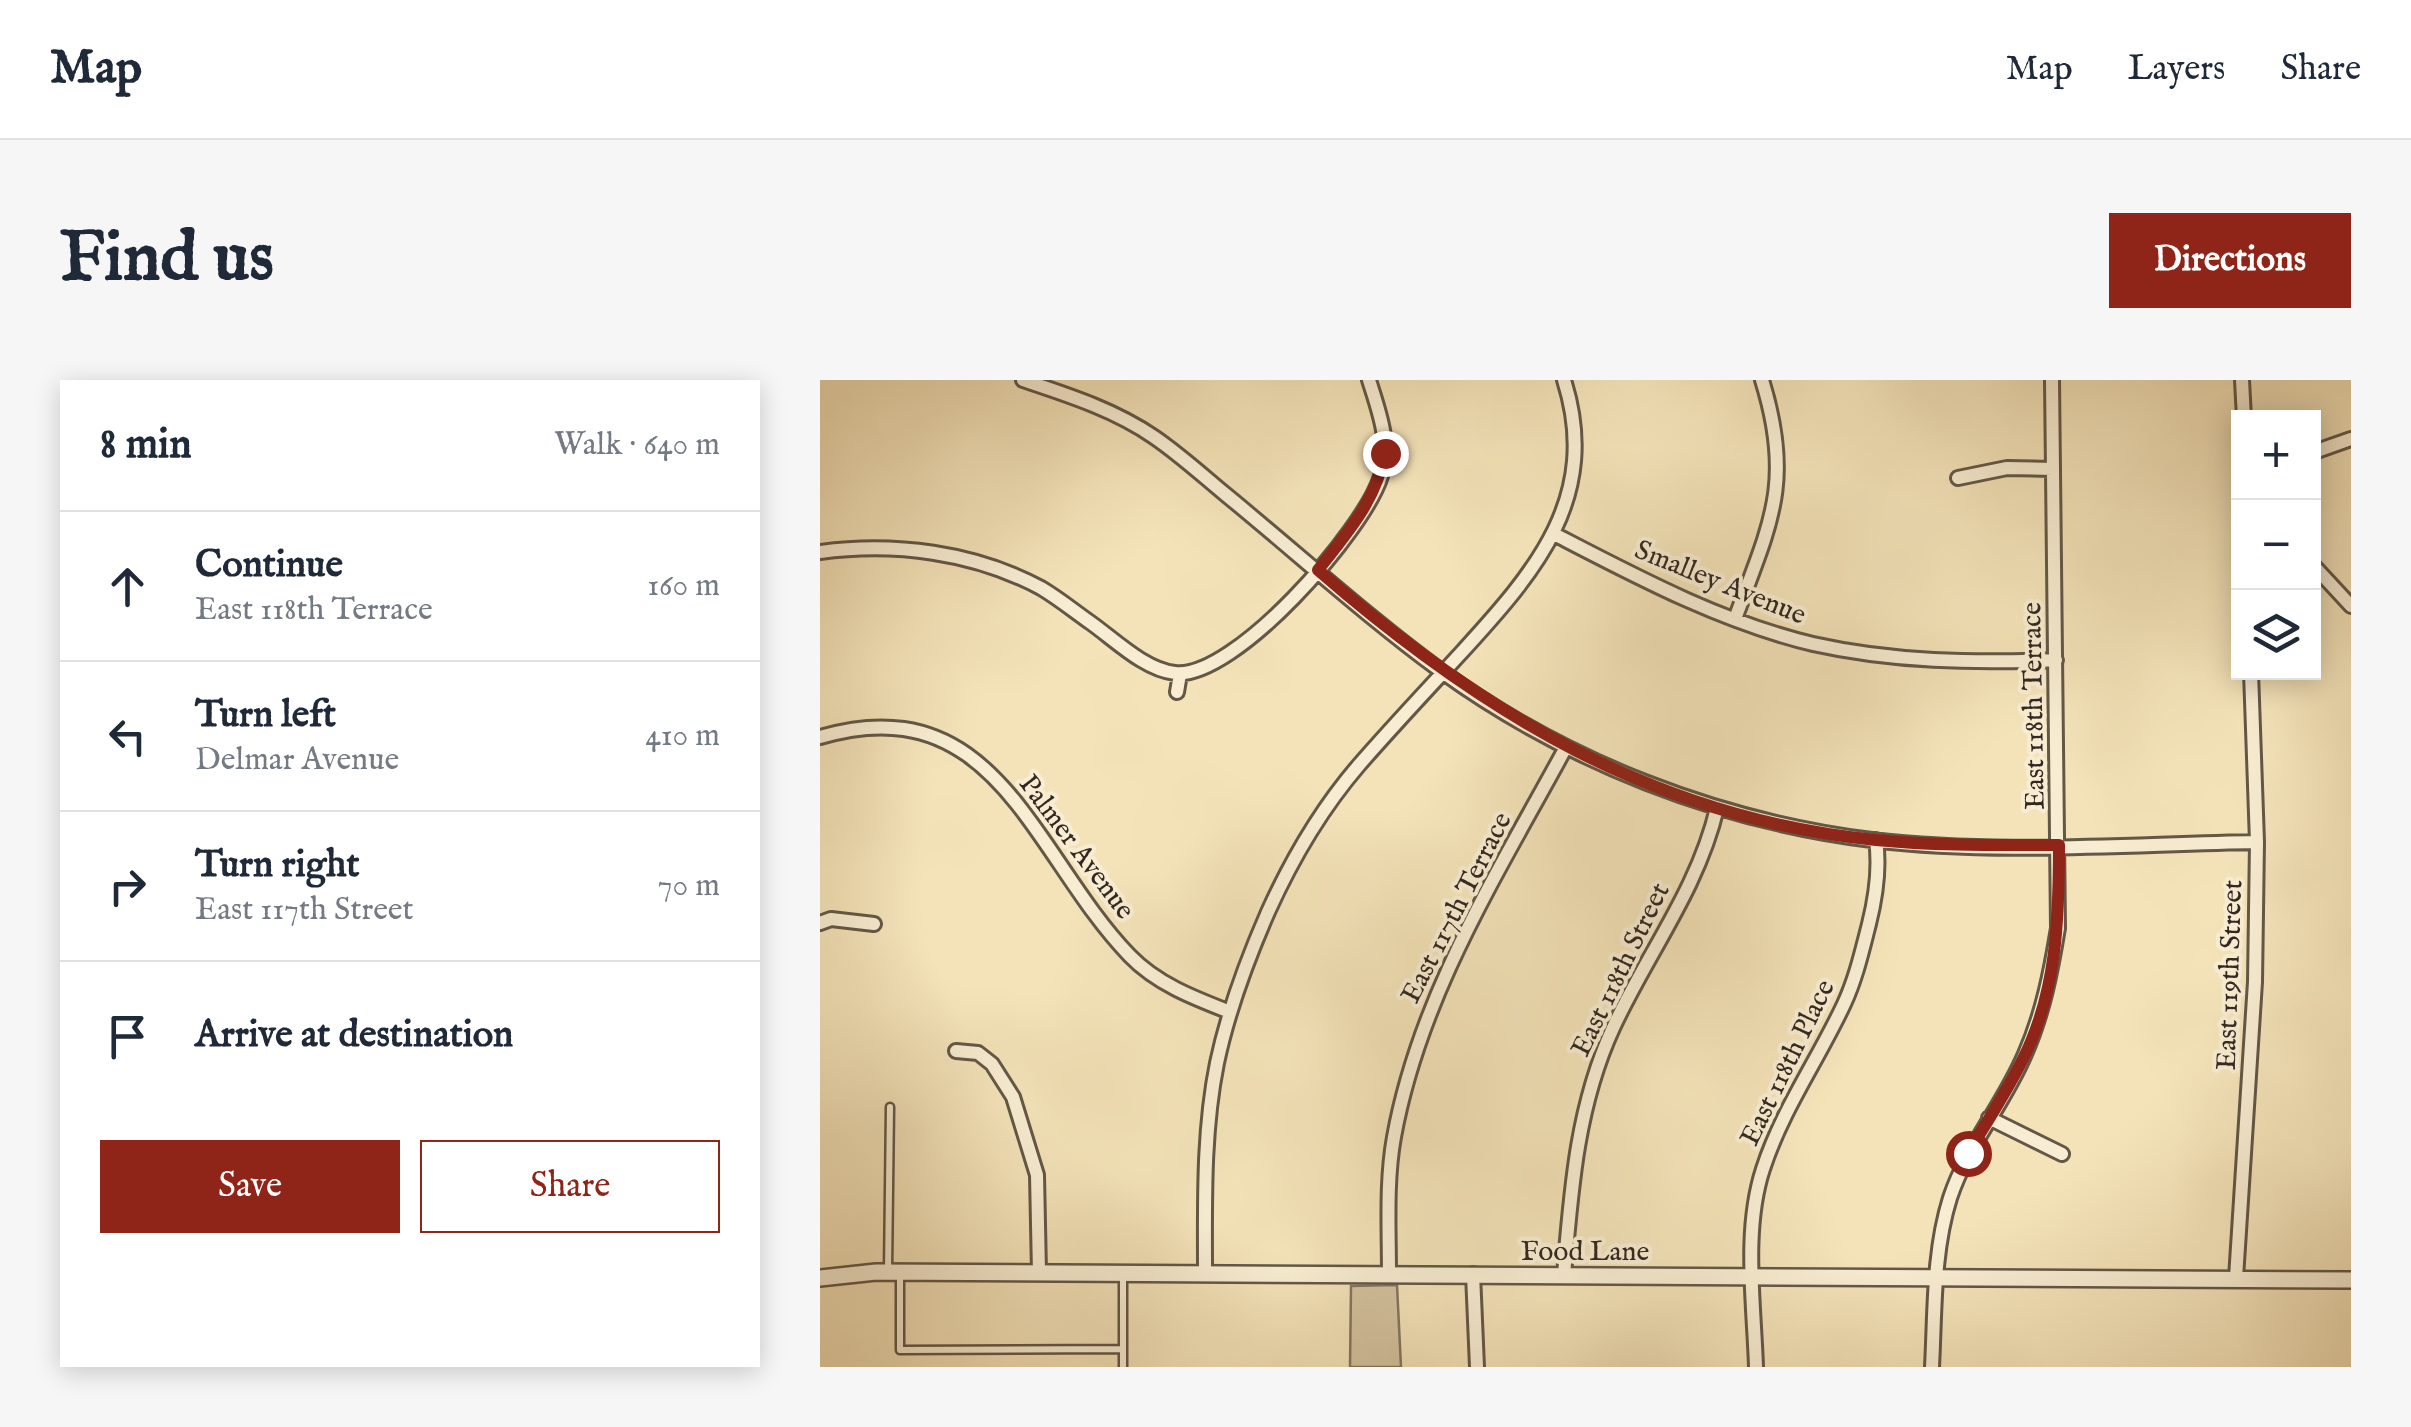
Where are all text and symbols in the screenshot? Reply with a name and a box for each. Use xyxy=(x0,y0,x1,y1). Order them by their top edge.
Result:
text: Map xyxy=(50,39,142,99)
text: Map xyxy=(2006,47,2073,92)
text: Layers xyxy=(2128,47,2225,92)
text: Share xyxy=(2280,47,2361,92)
button: Directions xyxy=(2109,213,2351,308)
text: Find us xyxy=(60,216,274,304)
map controls xyxy=(2231,410,2321,680)
button: + xyxy=(2231,410,2321,500)
text: 8 min xyxy=(100,419,192,472)
text: Walk · 640 m xyxy=(554,425,720,466)
route end xyxy=(1363,431,1409,477)
button: − xyxy=(2231,500,2321,590)
street label: Smalley Avenue xyxy=(1629,533,1811,634)
text: Continue xyxy=(195,542,343,590)
icon: ahead xyxy=(100,559,155,614)
text: 160 m xyxy=(647,566,720,607)
text: East 118th Terrace xyxy=(195,590,433,631)
button: layers xyxy=(2231,590,2321,680)
street label: East 118th Terrace xyxy=(2015,602,2054,810)
text: Turn left xyxy=(195,692,336,740)
icon: left xyxy=(100,709,155,764)
text: 410 m xyxy=(645,716,720,757)
text: Delmar Avenue xyxy=(195,740,399,781)
street label: Palmer Avenue xyxy=(1010,768,1142,927)
street label: East 117th Terrace xyxy=(1394,807,1521,1010)
text: Turn right xyxy=(195,842,359,890)
icon: right xyxy=(100,859,155,914)
text: 70 m xyxy=(658,866,720,907)
street label: East 118th Street xyxy=(1564,877,1679,1063)
street label: East 119th Street xyxy=(2210,879,2251,1071)
text: East 117th Street xyxy=(195,890,414,931)
street label: East 118th Place xyxy=(1733,974,1844,1152)
icon: arrive xyxy=(100,1009,155,1064)
text: Arrive at destination xyxy=(195,1012,513,1060)
route start xyxy=(1946,1131,1992,1177)
button: Save xyxy=(100,1140,400,1233)
button: Share xyxy=(420,1140,720,1233)
street label: Food Lane xyxy=(1521,1235,1649,1270)

